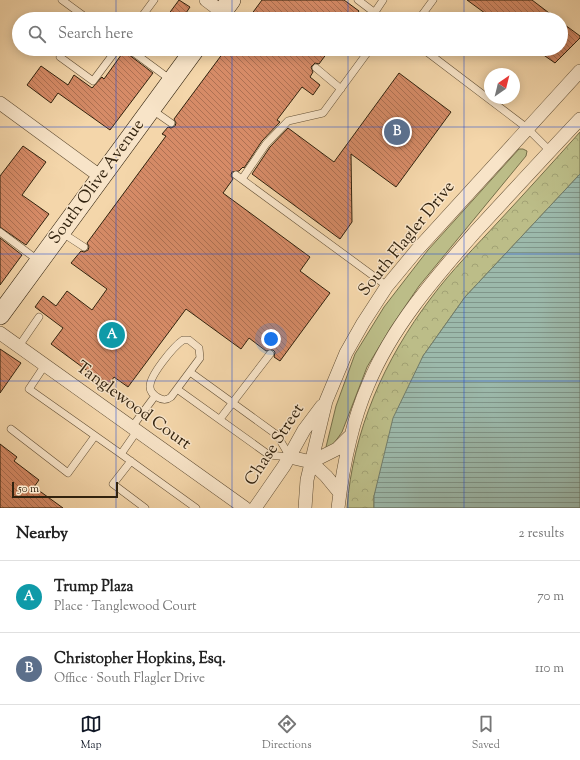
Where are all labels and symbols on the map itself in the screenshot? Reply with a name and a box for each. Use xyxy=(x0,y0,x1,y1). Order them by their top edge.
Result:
north arrow xyxy=(484,68,520,104)
street label: South Olive Avenue xyxy=(43,114,151,249)
pin: B xyxy=(384,117,410,147)
street label: South Flagler Drive xyxy=(353,176,461,302)
pin: A xyxy=(99,320,125,350)
your location xyxy=(261,329,281,349)
street label: Tanglewood Court xyxy=(70,356,196,456)
street label: Chase Street xyxy=(239,399,311,491)
scale bar xyxy=(12,480,118,499)

